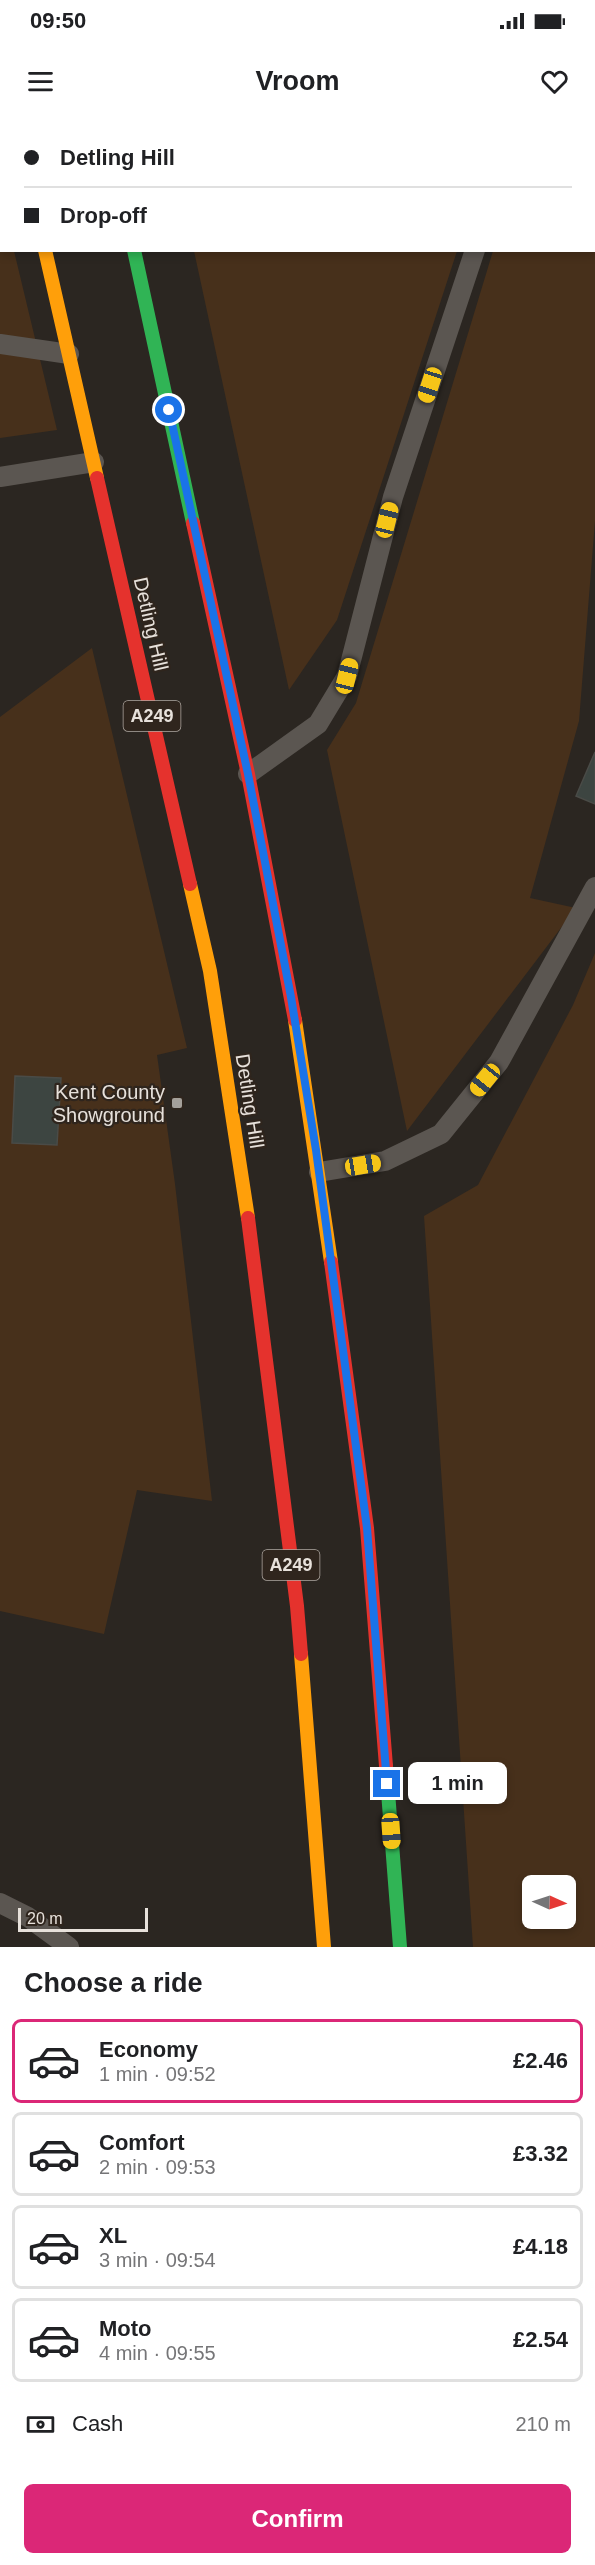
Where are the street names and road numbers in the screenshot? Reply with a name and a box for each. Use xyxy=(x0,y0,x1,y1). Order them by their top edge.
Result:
street label: Detling Hill xyxy=(130,575,172,673)
road number: A249 xyxy=(124,701,180,731)
street label: Detling Hill xyxy=(232,1052,268,1150)
road number: A249 xyxy=(262,1550,320,1580)

